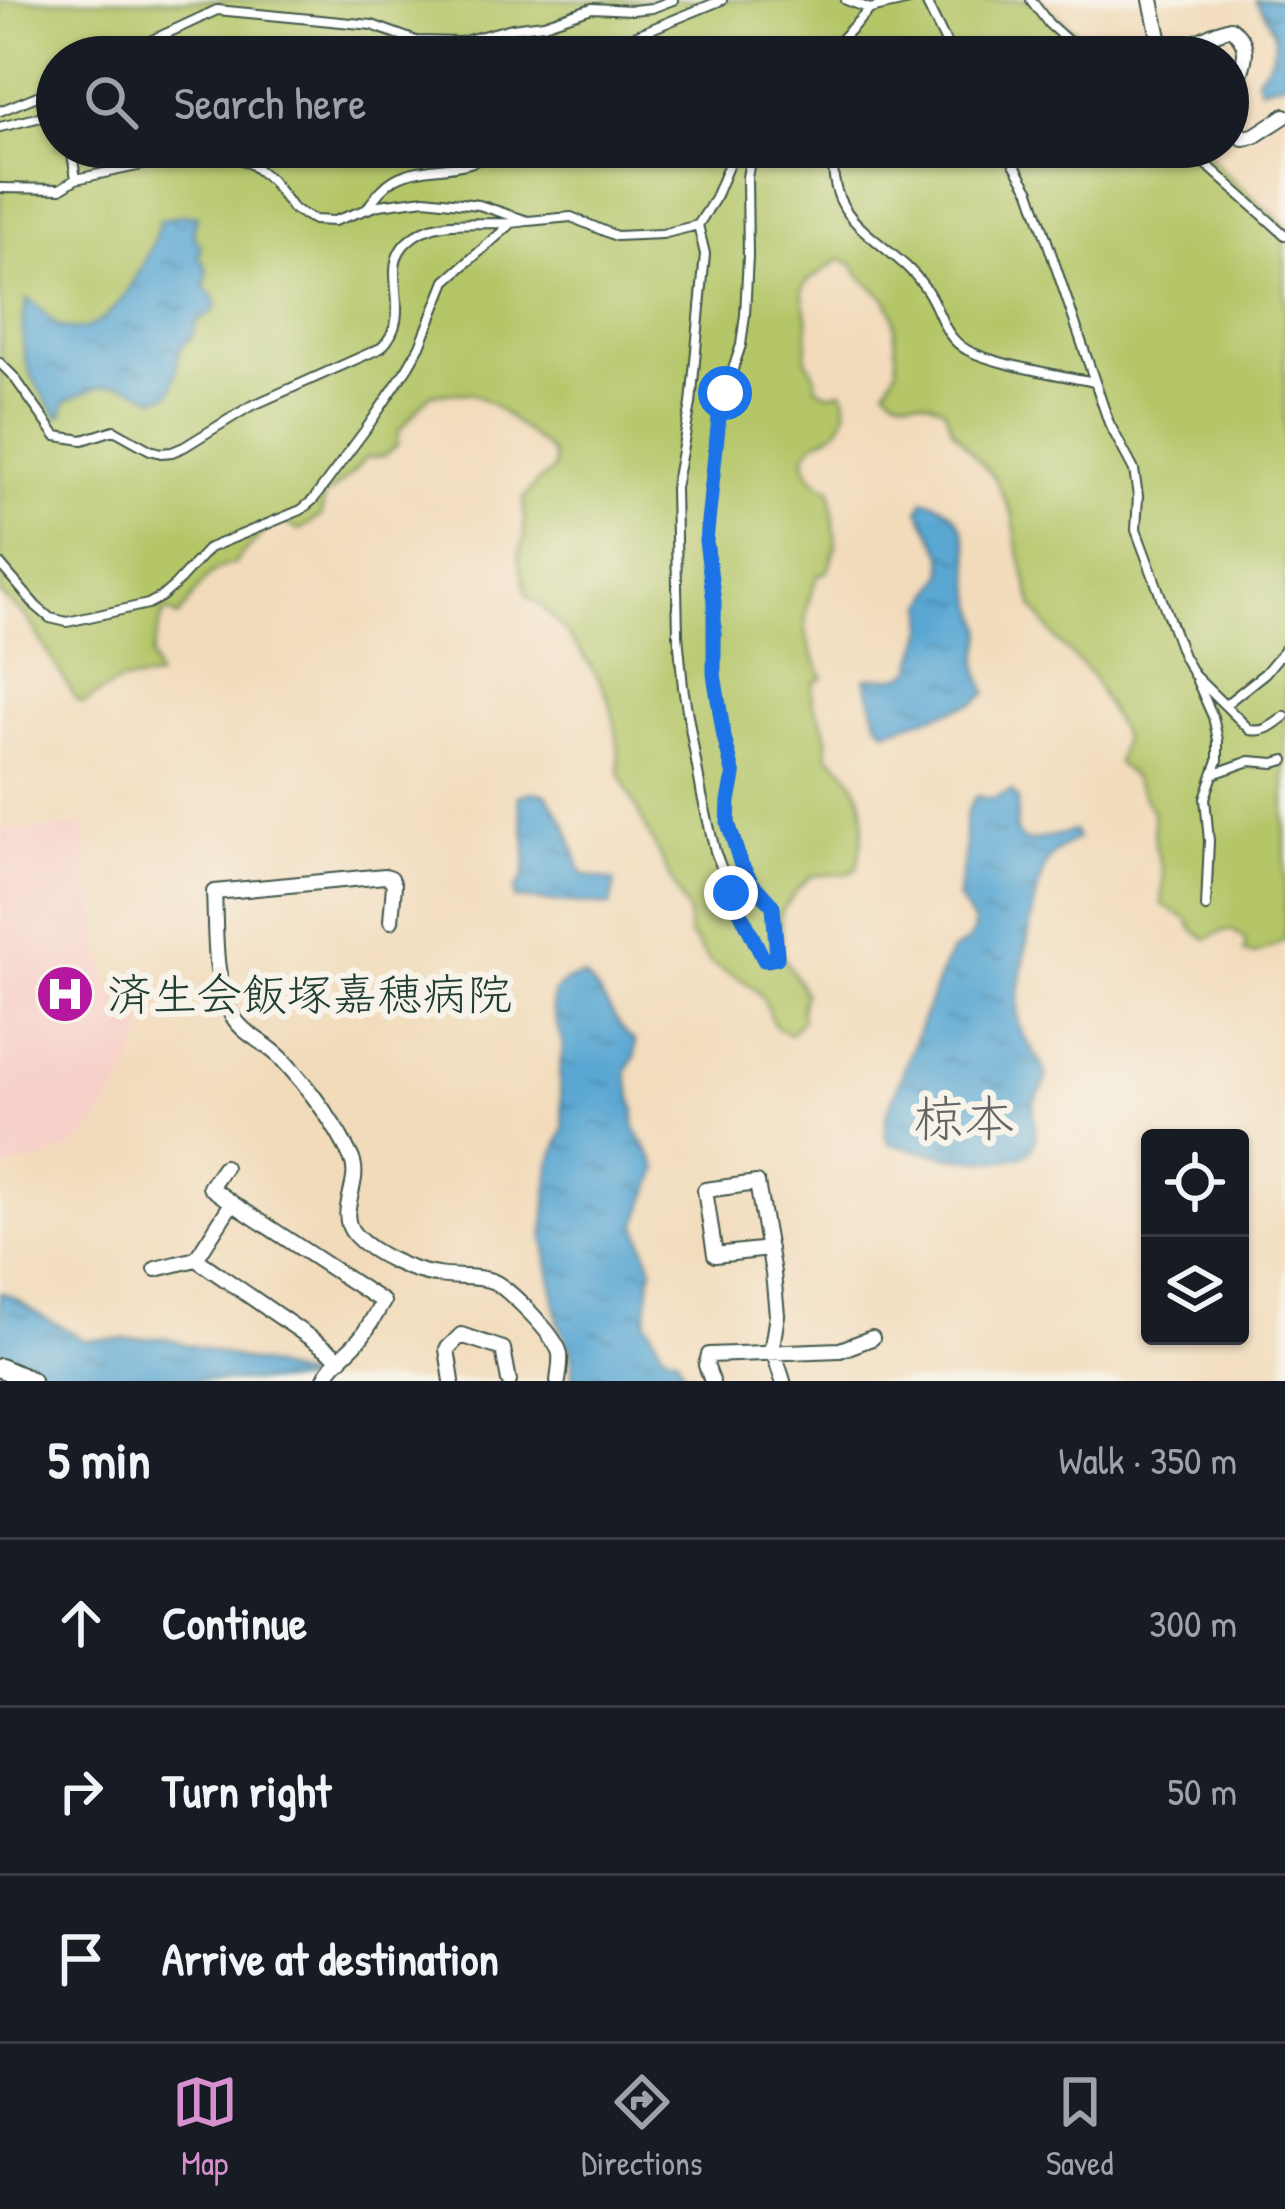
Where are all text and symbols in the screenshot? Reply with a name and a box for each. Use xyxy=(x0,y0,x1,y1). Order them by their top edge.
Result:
search box xyxy=(36,36,1249,168)
icon: search xyxy=(78,69,144,135)
text: Search here xyxy=(174,72,366,133)
route start xyxy=(698,366,752,420)
route end xyxy=(704,866,758,920)
hospital icon: 済生会飯塚嘉穂病院 xyxy=(34,963,96,1025)
place label: 済生会飯塚嘉穂病院 xyxy=(107,963,512,1024)
district label: 椋本 xyxy=(913,1083,1015,1152)
map controls xyxy=(1141,1129,1249,1345)
button: locate xyxy=(1141,1129,1249,1237)
button: layers xyxy=(1141,1237,1249,1345)
text: 5 min xyxy=(48,1425,150,1494)
text: Walk · 350 m xyxy=(1058,1433,1237,1486)
icon: ahead xyxy=(48,1590,114,1656)
text: Continue xyxy=(162,1592,307,1653)
text: 300 m xyxy=(1149,1596,1237,1649)
icon: right xyxy=(48,1758,114,1824)
text: Turn right xyxy=(162,1760,331,1821)
text: 50 m xyxy=(1168,1764,1237,1817)
icon: arrive xyxy=(48,1926,114,1992)
text: Arrive at destination xyxy=(162,1928,499,1989)
tab: Map xyxy=(172,2069,238,2185)
tab: Directions xyxy=(581,2069,703,2185)
tab: Saved xyxy=(1046,2069,1113,2185)

